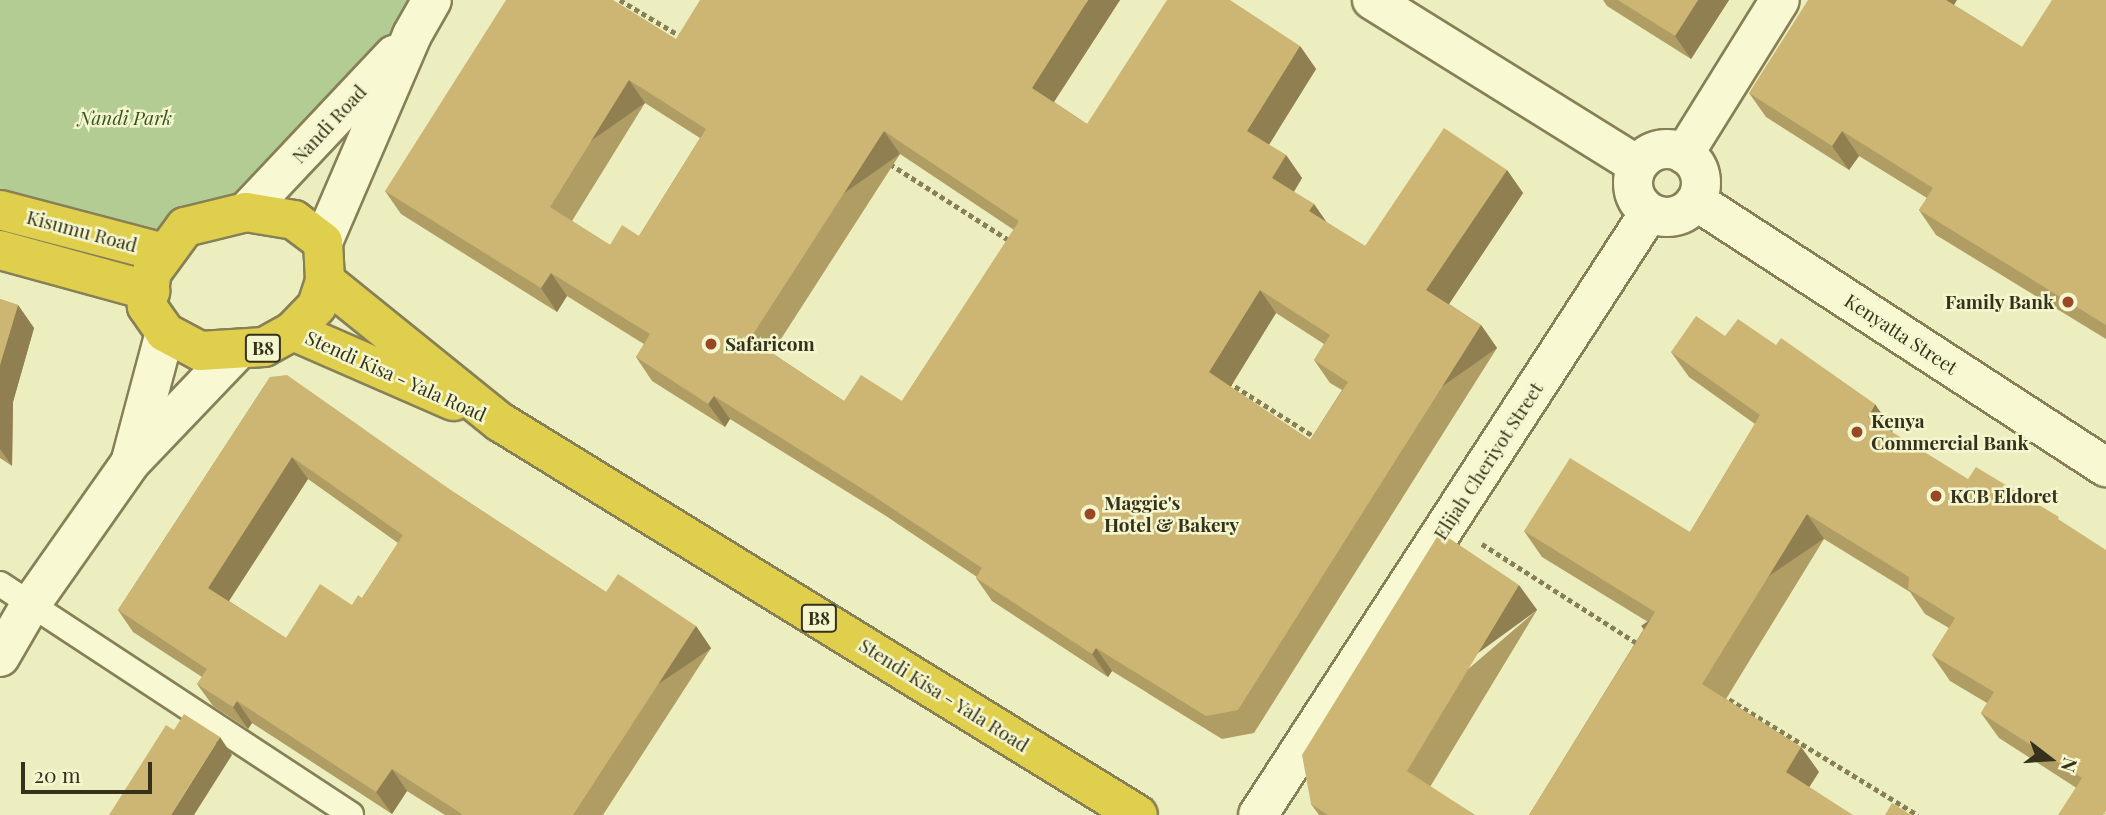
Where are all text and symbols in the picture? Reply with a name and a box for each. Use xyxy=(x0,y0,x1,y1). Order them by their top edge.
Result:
street label: Nandi Road xyxy=(287,80,371,168)
park label: Nandi Park xyxy=(78,107,172,129)
street label: Kisumu Road xyxy=(24,205,140,257)
street label: Kenyatta Street xyxy=(1840,289,1962,379)
place label: Family Bank xyxy=(1944,291,2054,313)
marker: Family Bank xyxy=(2060,294,2076,310)
street label: Stendi Kisa - Yala Road xyxy=(302,326,490,426)
place label: Safaricom xyxy=(725,333,815,355)
road number: B8 xyxy=(244,334,282,362)
marker: Safaricom xyxy=(703,336,719,352)
street label: Elijah Cheriyot Street xyxy=(1429,378,1547,544)
place label: Kenya Commercial Bank xyxy=(1871,410,2029,454)
marker: Kenya Commercial Bank xyxy=(1849,424,1865,440)
place label: KCB Eldoret xyxy=(1950,485,2058,507)
marker: KCB Eldoret xyxy=(1928,488,1944,504)
place label: Maggie's Hotel & Bakery xyxy=(1104,492,1239,536)
marker: Maggie's Hotel & Bakery xyxy=(1082,506,1098,522)
road number: B8 xyxy=(800,604,838,632)
street label: Stendi Kisa - Yala Road xyxy=(855,633,1033,757)
north arrow xyxy=(2015,724,2085,794)
scale bar xyxy=(24,748,156,792)
text: N xyxy=(2056,755,2085,776)
text: 20 m xyxy=(34,760,81,788)

